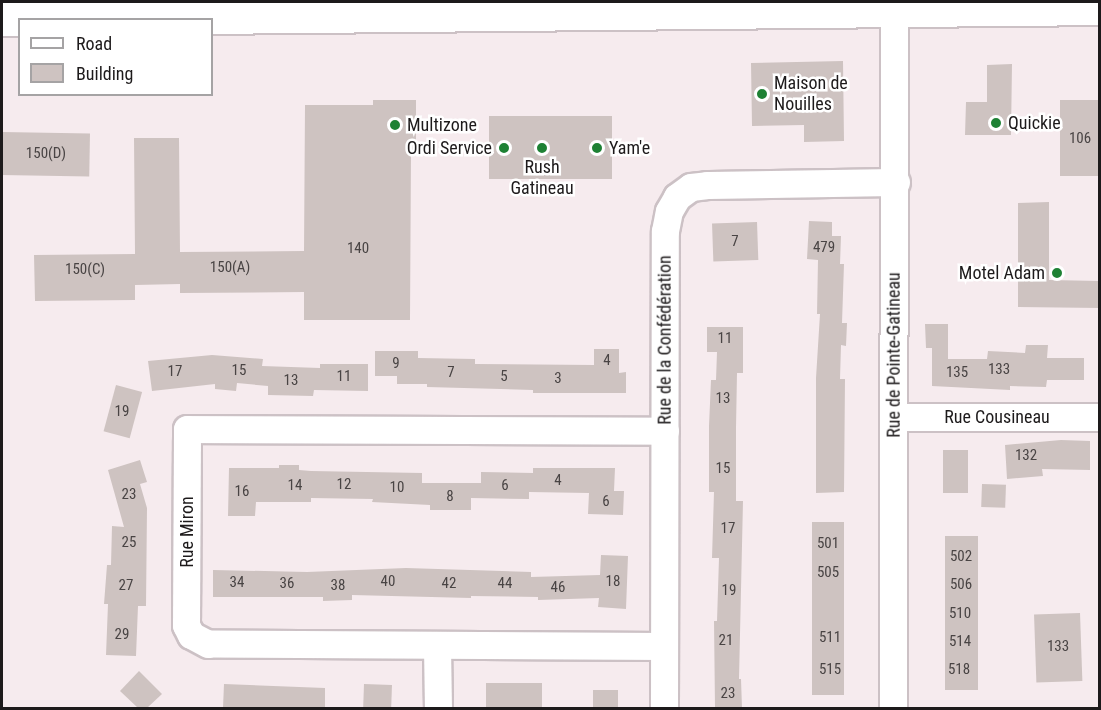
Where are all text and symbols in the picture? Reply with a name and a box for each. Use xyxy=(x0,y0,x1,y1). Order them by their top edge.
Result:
legend xyxy=(18,18,213,96)
text: Road xyxy=(76,33,112,54)
text: Building xyxy=(76,63,133,84)
place label: Maison de Nouilles xyxy=(774,73,848,116)
marker: Maison de Nouilles xyxy=(755,87,769,101)
place label: Quickie xyxy=(1008,112,1061,134)
place label: Multizone xyxy=(407,114,477,136)
marker: Quickie xyxy=(989,116,1003,130)
marker: Multizone xyxy=(388,118,402,132)
house number: 106 xyxy=(1069,130,1091,148)
place label: Ordi Service xyxy=(407,137,492,159)
place label: Yam'e xyxy=(609,137,650,159)
marker: Ordi Service xyxy=(497,141,511,155)
marker: Rush Gatineau xyxy=(535,141,549,155)
marker: Yam'e xyxy=(590,141,604,155)
house number: 150(D) xyxy=(26,145,66,163)
place label: Rush Gatineau xyxy=(510,157,574,200)
house number: 7 xyxy=(731,233,739,251)
house number: 479 xyxy=(813,239,835,257)
house number: 140 xyxy=(347,240,369,258)
street label: Rue de la Confédération xyxy=(654,255,676,425)
house number: 150(A) xyxy=(210,259,250,277)
house number: 150(C) xyxy=(65,261,105,279)
place label: Motel Adam xyxy=(959,262,1045,284)
marker: Motel Adam xyxy=(1050,266,1064,280)
street label: Rue de Pointe-Gatineau xyxy=(883,272,905,438)
house number: 11 xyxy=(718,330,732,348)
house number: 4 xyxy=(603,352,611,370)
house number: 9 xyxy=(392,355,400,373)
house number: 133 xyxy=(988,361,1010,379)
house number: 15 xyxy=(232,362,246,380)
house number: 17 xyxy=(168,363,182,381)
house number: 7 xyxy=(447,364,455,382)
house number: 135 xyxy=(946,364,968,382)
house number: 11 xyxy=(337,368,351,386)
house number: 5 xyxy=(500,368,508,386)
house number: 3 xyxy=(554,370,562,388)
house number: 13 xyxy=(284,372,298,390)
house number: 13 xyxy=(716,390,730,408)
house number: 19 xyxy=(115,403,129,421)
street label: Rue Cousineau xyxy=(944,406,1050,428)
house number: 132 xyxy=(1015,447,1037,465)
house number: 15 xyxy=(716,460,730,478)
house number: 4 xyxy=(554,472,562,490)
house number: 12 xyxy=(337,476,351,494)
house number: 14 xyxy=(288,477,302,495)
house number: 6 xyxy=(501,477,509,495)
house number: 10 xyxy=(390,479,404,497)
house number: 16 xyxy=(235,483,249,501)
house number: 23 xyxy=(122,486,136,504)
house number: 8 xyxy=(446,488,454,506)
house number: 6 xyxy=(602,493,610,511)
street label: Rue Miron xyxy=(176,496,198,568)
house number: 17 xyxy=(721,520,735,538)
house number: 25 xyxy=(122,534,136,552)
house number: 501 xyxy=(817,535,839,553)
house number: 502 xyxy=(950,548,972,566)
house number: 505 xyxy=(817,564,839,582)
house number: 40 xyxy=(381,573,395,591)
house number: 18 xyxy=(606,573,620,591)
house number: 34 xyxy=(230,574,244,592)
house number: 36 xyxy=(280,575,294,593)
house number: 42 xyxy=(442,575,456,593)
house number: 44 xyxy=(498,575,512,593)
house number: 506 xyxy=(950,576,972,594)
house number: 27 xyxy=(119,577,133,595)
house number: 38 xyxy=(331,577,345,595)
house number: 46 xyxy=(551,579,565,597)
house number: 19 xyxy=(722,582,736,600)
house number: 510 xyxy=(949,605,971,623)
house number: 29 xyxy=(115,626,129,644)
house number: 511 xyxy=(819,629,841,647)
house number: 21 xyxy=(719,632,733,650)
house number: 514 xyxy=(949,633,971,651)
house number: 133 xyxy=(1047,638,1069,656)
house number: 515 xyxy=(819,661,841,679)
house number: 518 xyxy=(948,661,970,679)
house number: 23 xyxy=(721,685,735,703)

